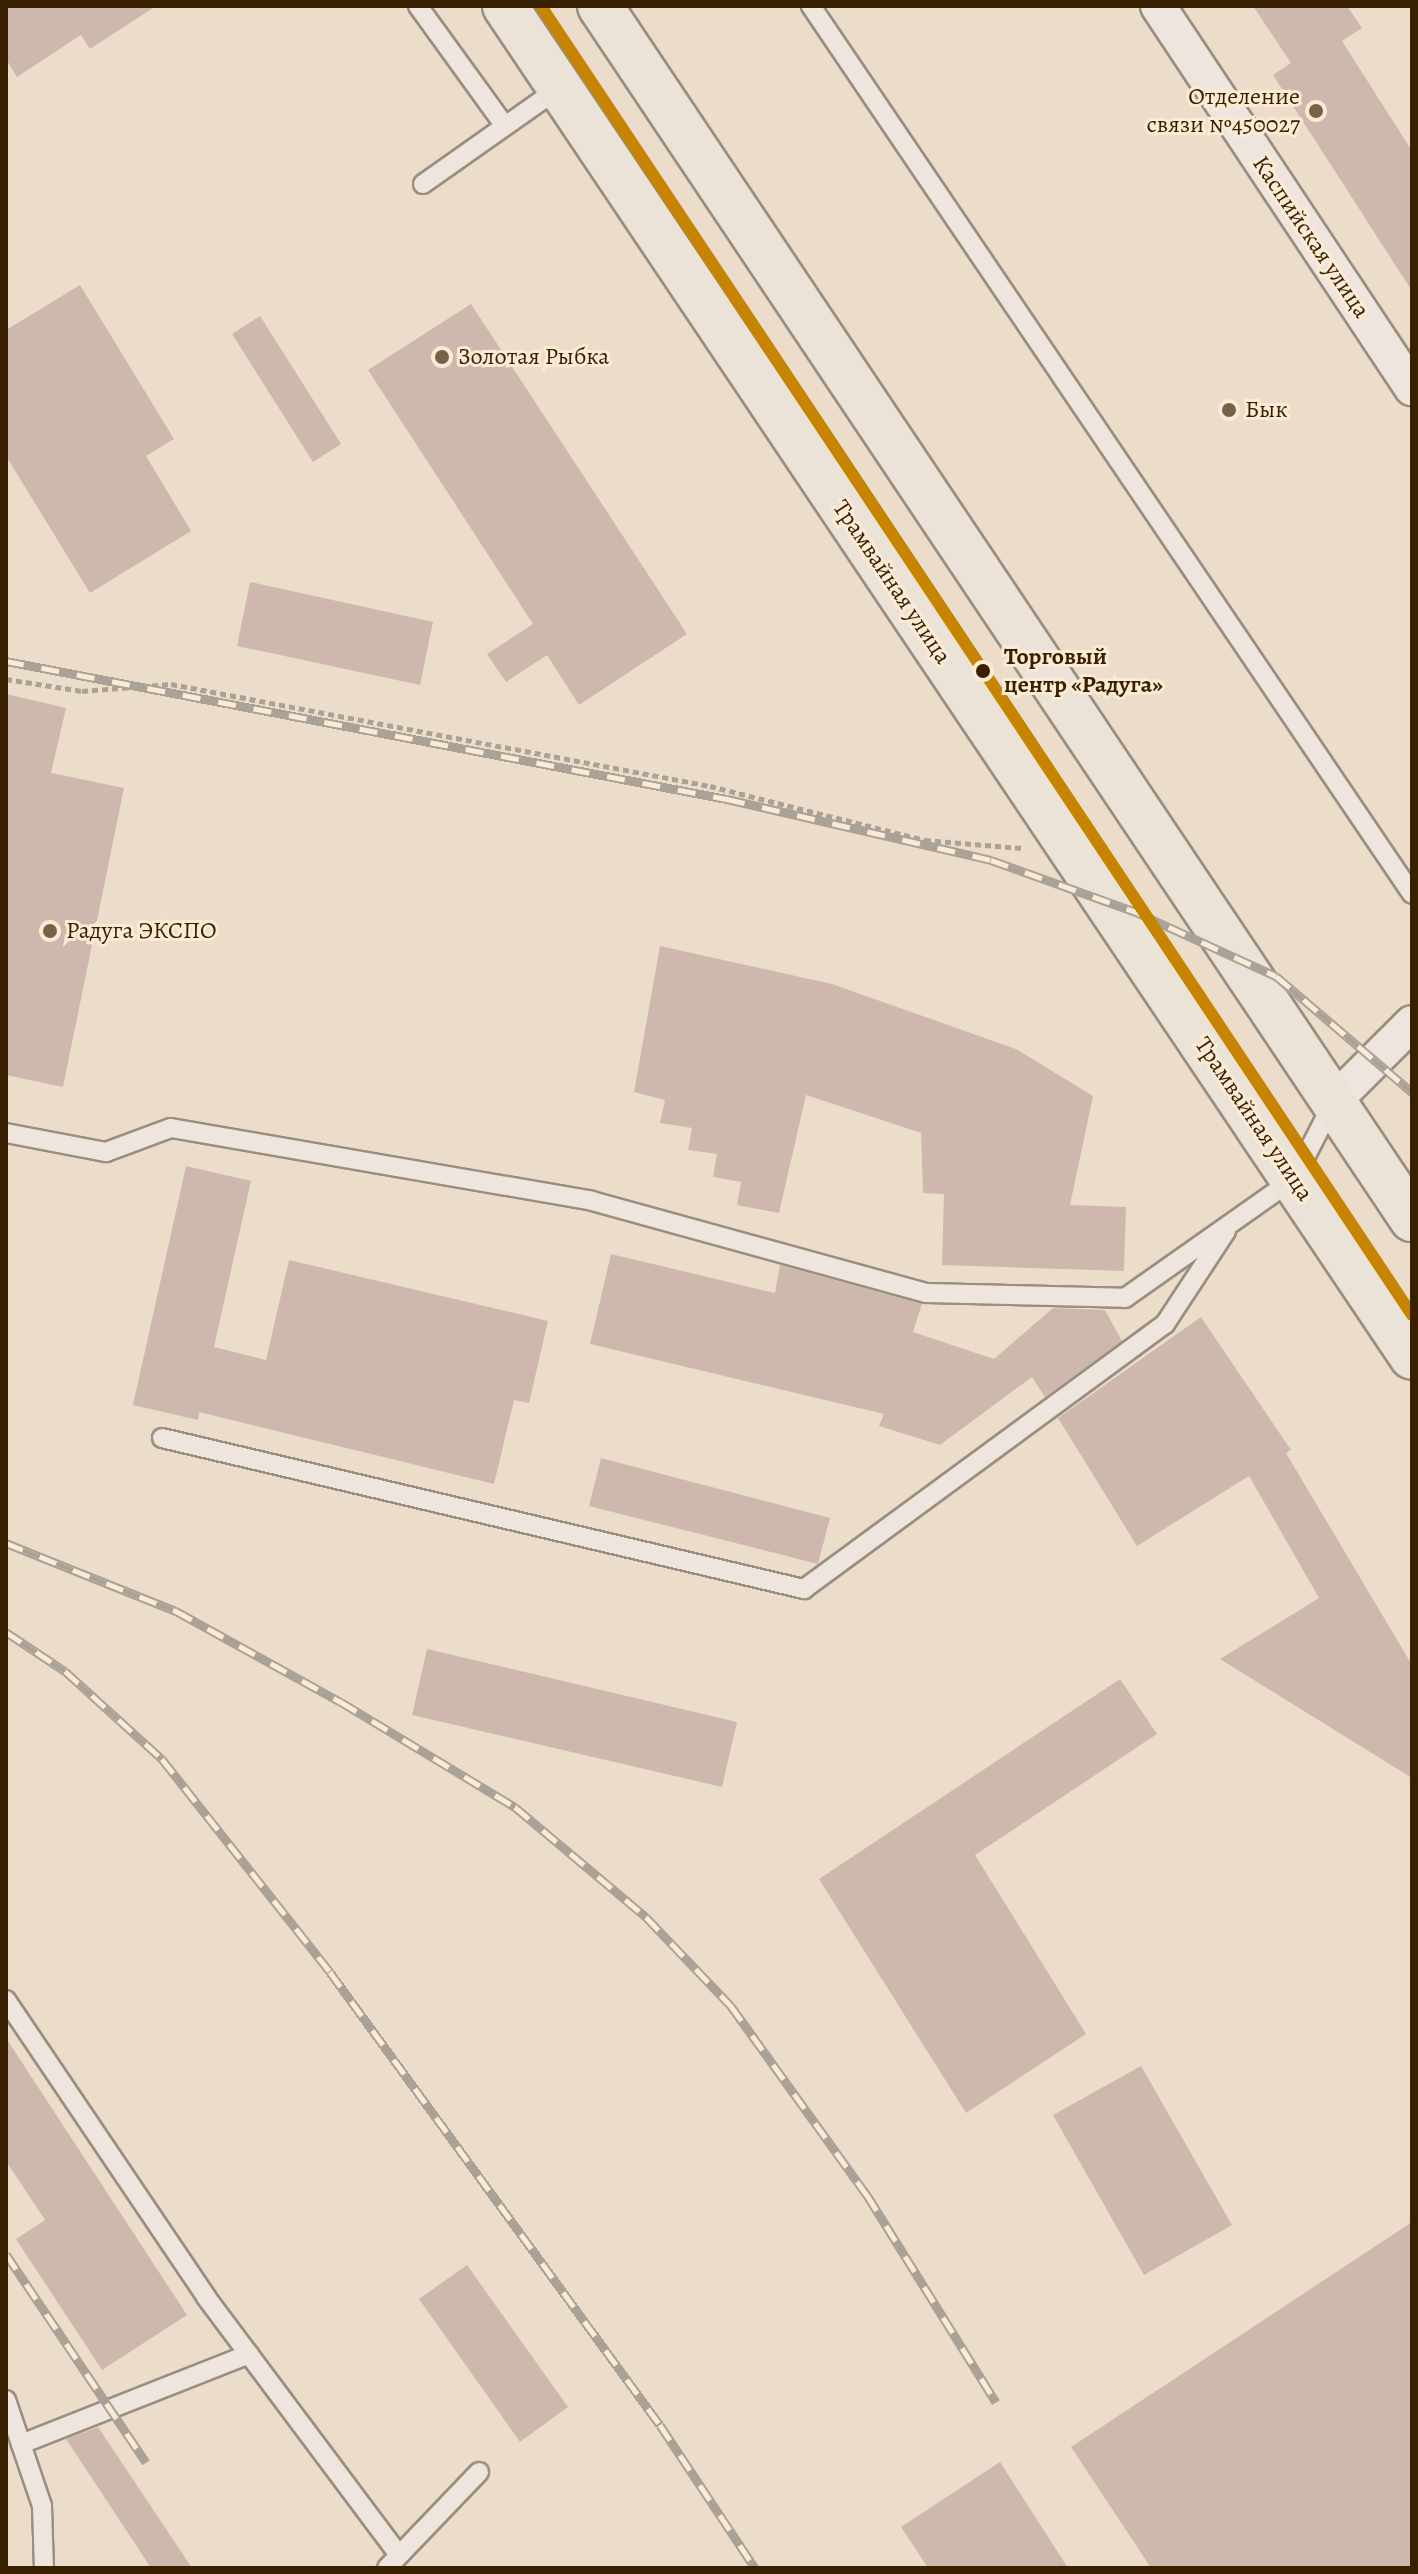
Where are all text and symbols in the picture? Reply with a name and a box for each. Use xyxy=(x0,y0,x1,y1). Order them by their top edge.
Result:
place label: Отделение связи №450027 xyxy=(1146,83,1300,139)
marker: Отделение связи №450027 xyxy=(1307,102,1325,120)
street label: Каспийская улица xyxy=(1246,150,1376,324)
place label: Золотая Рыбка xyxy=(458,343,609,371)
marker: Золотая Рыбка xyxy=(433,348,451,366)
place label: Бык xyxy=(1245,396,1288,424)
marker: Бык xyxy=(1220,401,1238,419)
street label: Трамвайная улица xyxy=(827,495,957,669)
place label: Торговый центр «Радуга» xyxy=(1004,643,1163,699)
marker: Торговый центр «Радуга» xyxy=(969,657,997,685)
place label: Радуга ЭКСПО xyxy=(66,917,217,945)
marker: Радуга ЭКСПО xyxy=(41,922,59,940)
street label: Трамвайная улица xyxy=(1189,1032,1319,1206)

